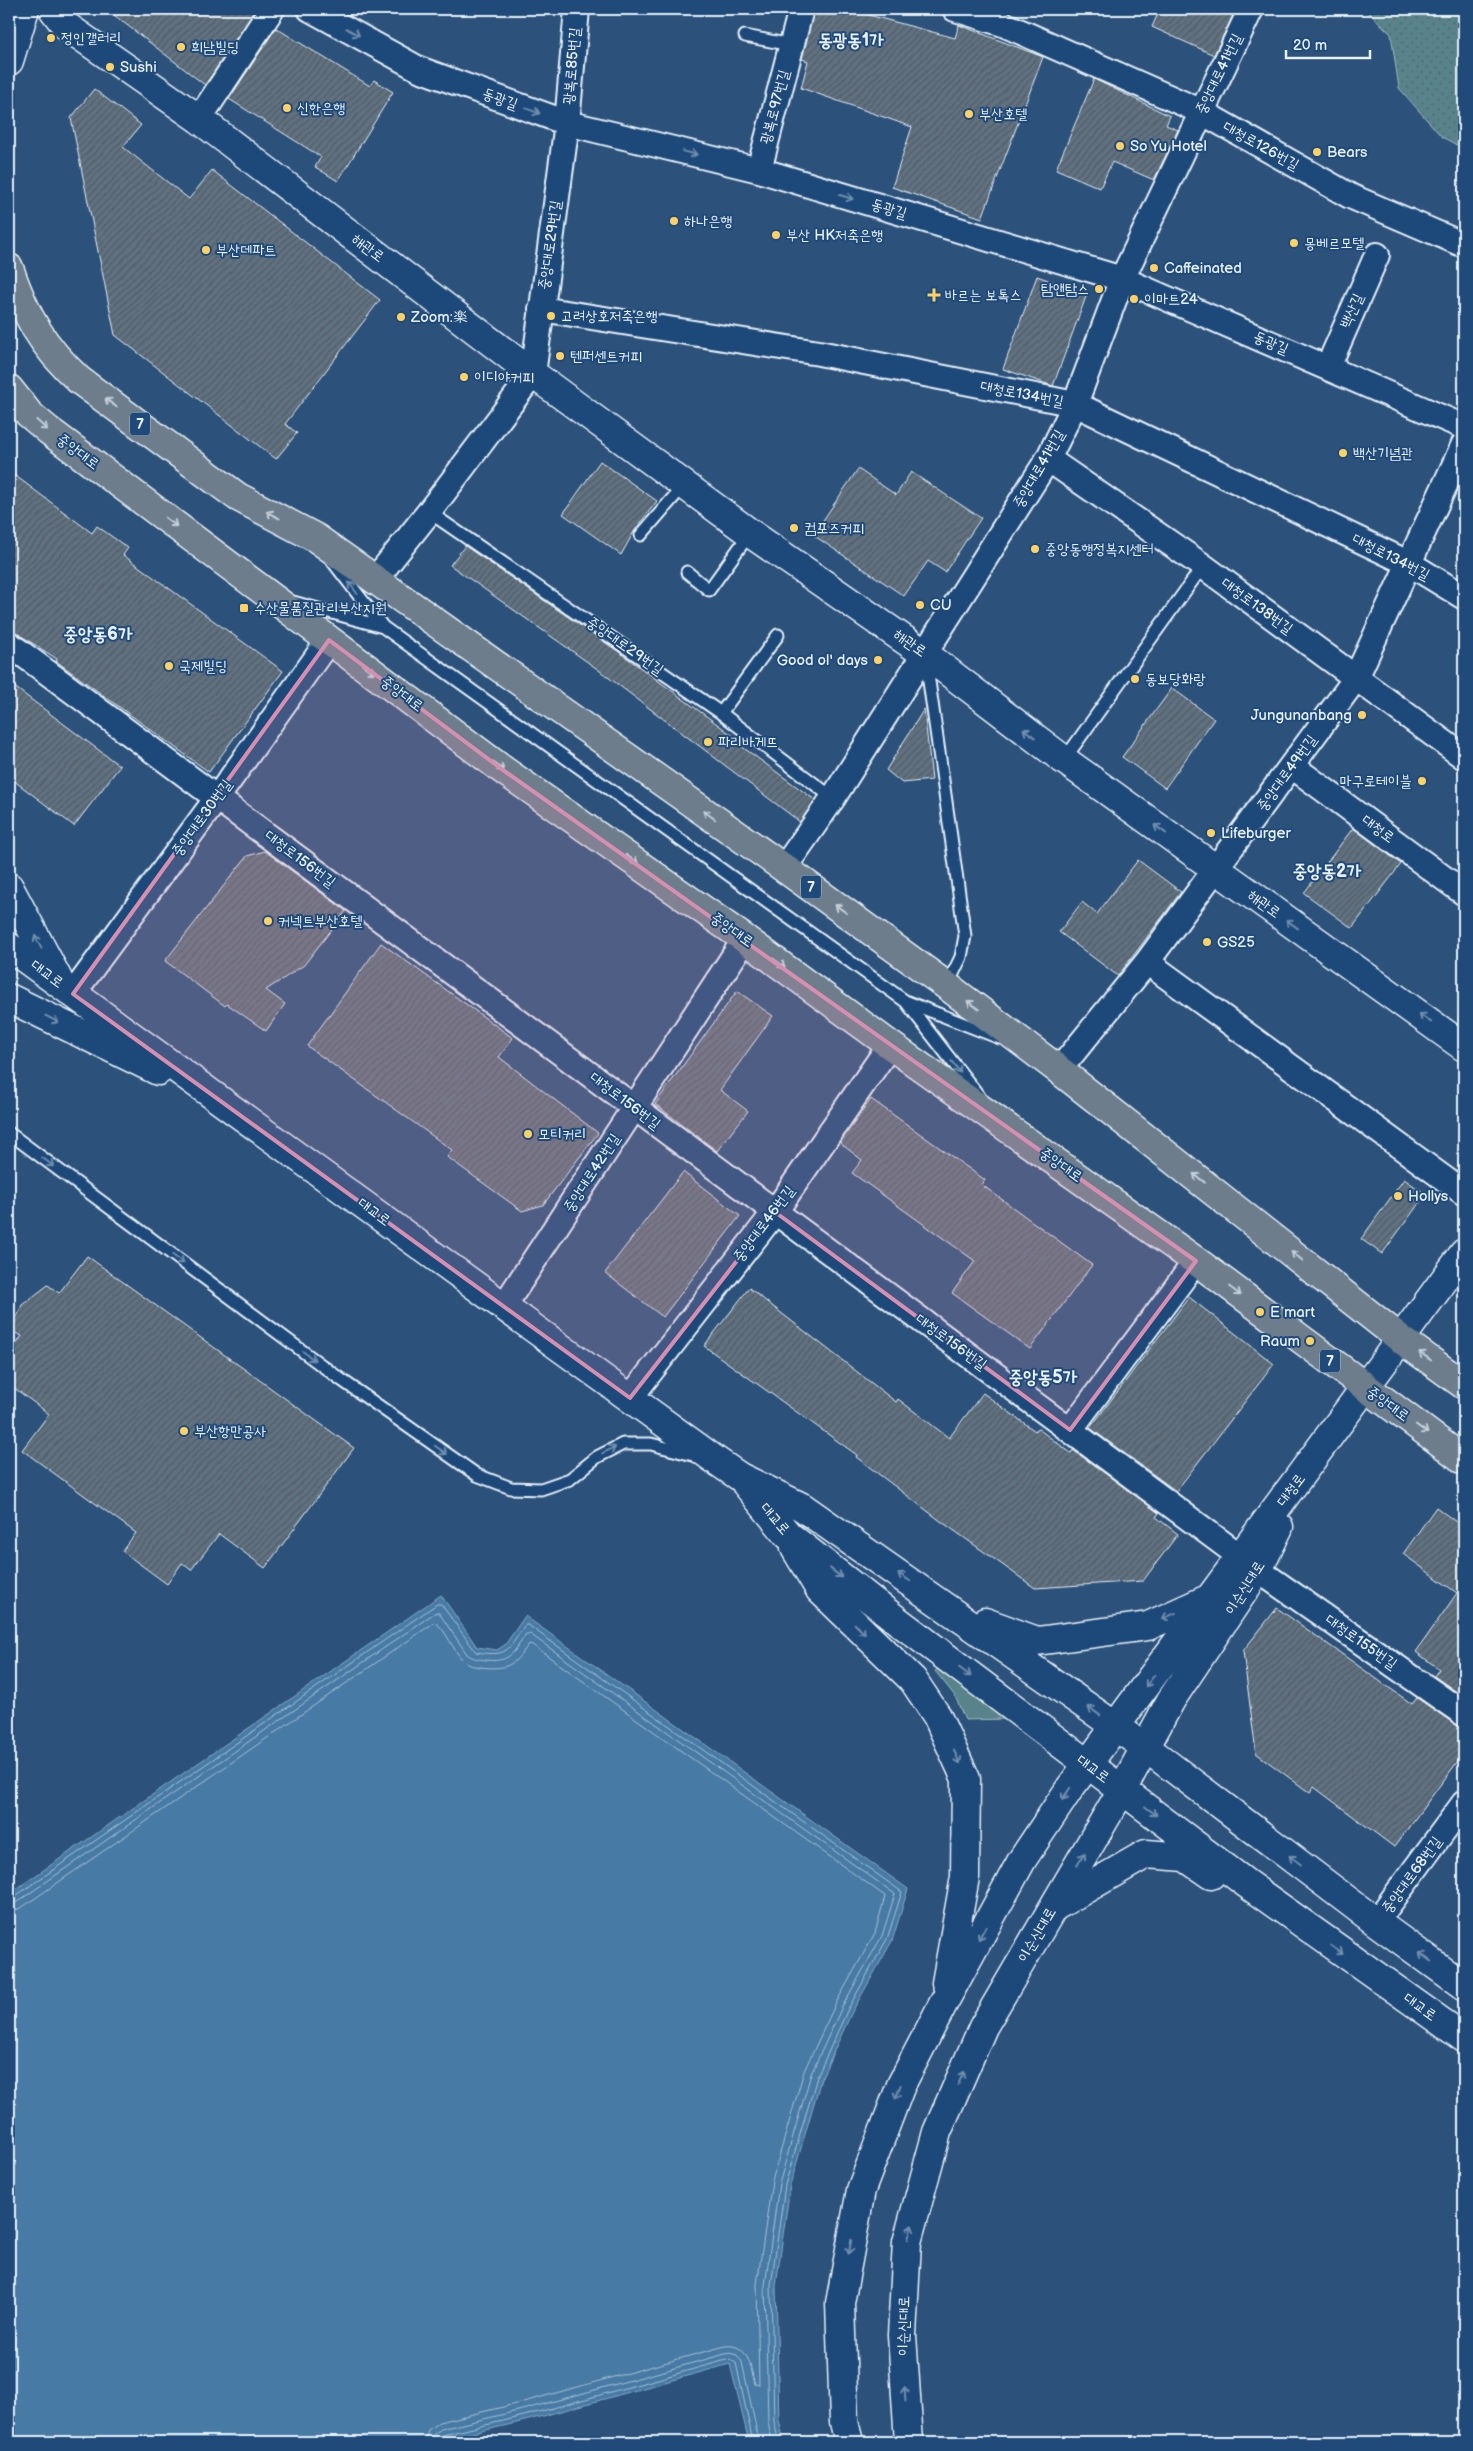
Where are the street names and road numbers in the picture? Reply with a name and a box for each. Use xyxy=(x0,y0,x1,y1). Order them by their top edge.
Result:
street label: 광복로85번길 xyxy=(559,26,585,106)
street label: 중앙대로41번길 xyxy=(1191,31,1247,117)
street label: 광복로97번길 xyxy=(756,68,794,146)
street label: 동광길 xyxy=(480,84,520,114)
street label: 대청로126번길 xyxy=(1220,117,1302,175)
street label: 동광길 xyxy=(869,195,909,223)
street label: 중앙대로29번길 xyxy=(534,199,566,291)
street label: 해관로 xyxy=(348,230,388,266)
street label: 백산길 xyxy=(1336,291,1368,331)
street label: 동광길 xyxy=(1251,327,1291,359)
street label: 대청로134번길 xyxy=(979,377,1065,411)
road number: 7 xyxy=(130,412,150,436)
street label: 중앙대로41번길 xyxy=(1009,426,1069,512)
street label: 중앙대로 xyxy=(53,430,103,474)
street label: 대청로134번길 xyxy=(1349,529,1433,585)
street label: 대청로138번길 xyxy=(1217,574,1297,638)
street label: 중앙대로29번길 xyxy=(583,612,667,680)
street label: 해관로 xyxy=(890,625,930,661)
street label: 중앙대로 xyxy=(377,672,427,716)
street label: 중앙대로49번길 xyxy=(1253,731,1321,815)
street label: 중앙대로30번길 xyxy=(168,776,236,860)
street label: 대청로 xyxy=(1358,811,1398,847)
street label: 대청로156번길 xyxy=(261,826,339,892)
road number: 7 xyxy=(801,876,821,899)
street label: 해관로 xyxy=(1244,886,1284,922)
street label: 중앙대로 xyxy=(707,908,757,952)
street label: 대교로 xyxy=(27,956,67,992)
street label: 대청로156번길 xyxy=(586,1068,664,1134)
street label: 중앙대로42번길 xyxy=(559,1130,625,1216)
street label: 중앙대로 xyxy=(1036,1143,1086,1187)
street label: 중앙대로46번길 xyxy=(729,1182,799,1266)
street label: 대교로 xyxy=(354,1194,394,1230)
street label: 대청로156번길 xyxy=(911,1310,991,1374)
road number: 7 xyxy=(1320,1350,1340,1372)
street label: 중앙대로 xyxy=(1363,1382,1413,1426)
street label: 대청로 xyxy=(1273,1470,1309,1510)
street label: 대교로 xyxy=(756,1499,794,1539)
street label: 이순신대로 xyxy=(1221,1557,1269,1619)
street label: 대청로155번길 xyxy=(1321,1610,1401,1674)
street label: 대교로 xyxy=(1073,1751,1113,1787)
street label: 중앙대로68번길 xyxy=(1378,1833,1446,1917)
street label: 이순신대로 xyxy=(1014,1904,1060,1966)
street label: 대교로 xyxy=(1400,1989,1440,2025)
street label: 이순신대로 xyxy=(894,2296,914,2356)

